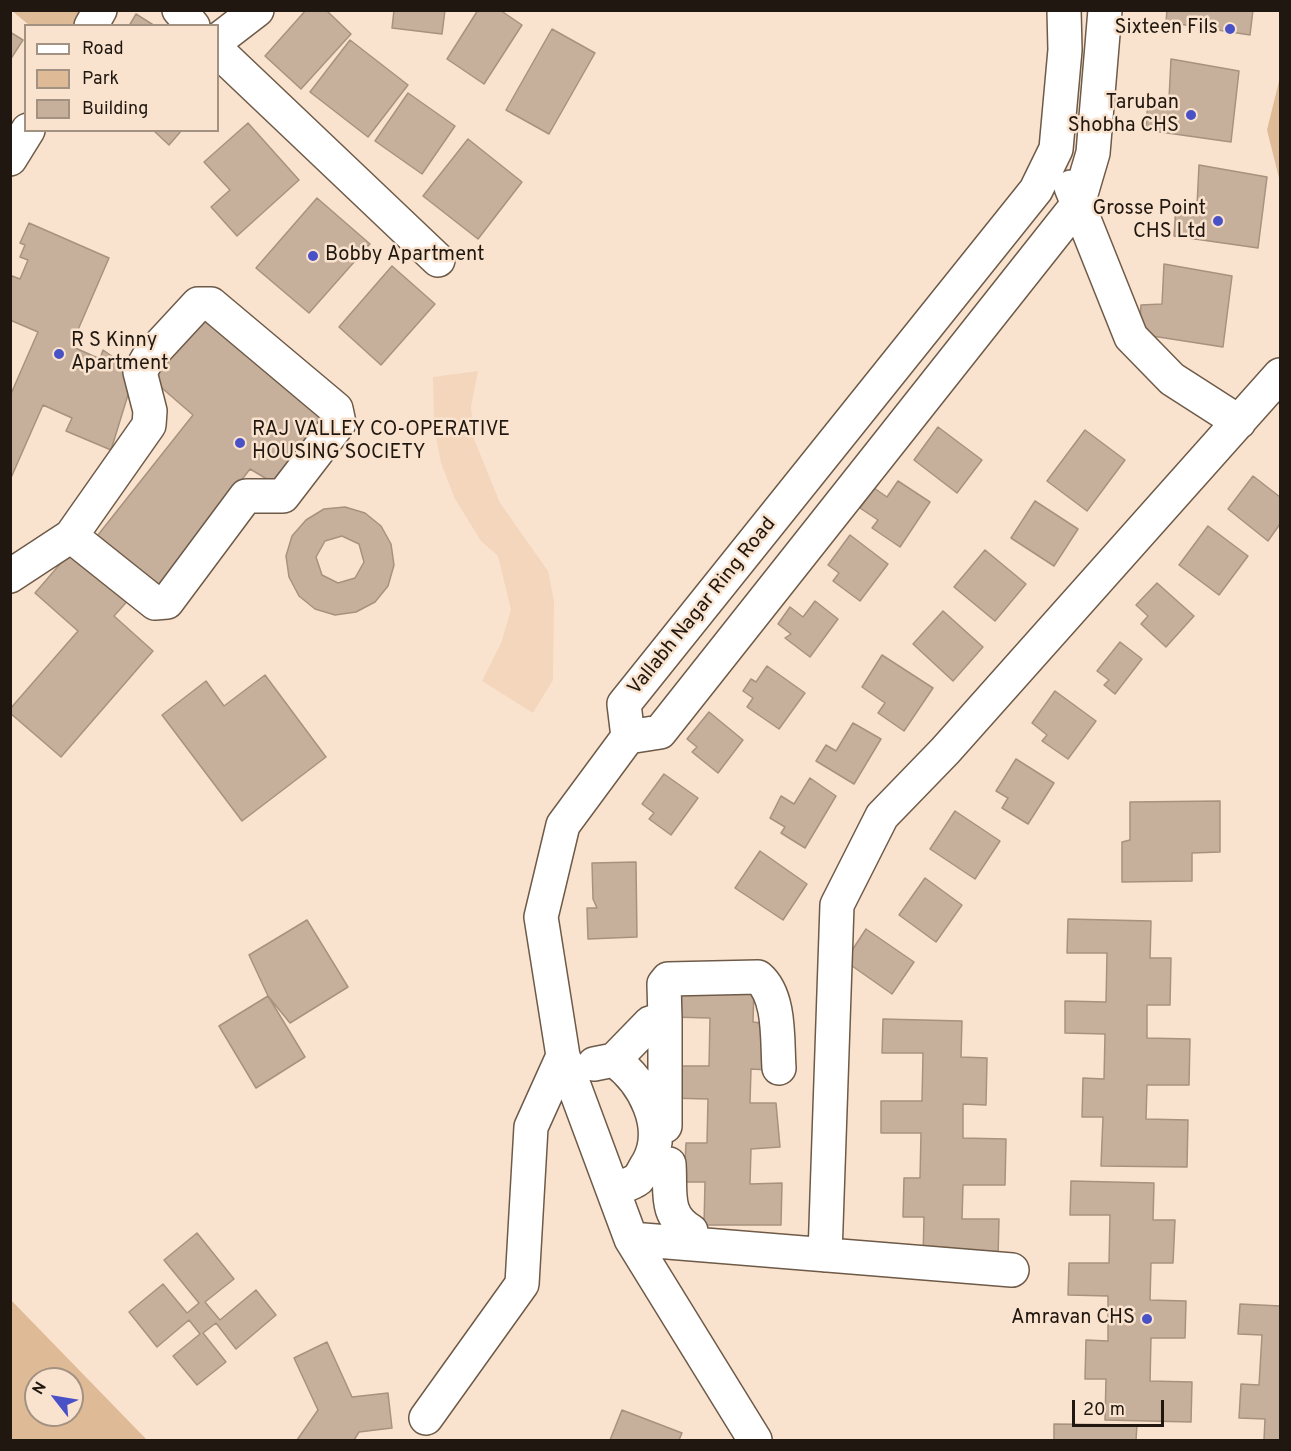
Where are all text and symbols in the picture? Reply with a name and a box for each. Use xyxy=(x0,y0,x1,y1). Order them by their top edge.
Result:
place label: Sixteen Fils xyxy=(1114,17,1218,41)
marker: Sixteen Fils xyxy=(1223,22,1237,36)
legend xyxy=(24,24,219,132)
text: Road xyxy=(82,38,124,61)
text: Park xyxy=(82,68,119,91)
place label: Taruban Shobha CHS xyxy=(1068,92,1179,139)
text: Building xyxy=(82,98,148,121)
marker: Taruban Shobha CHS xyxy=(1184,108,1198,122)
place label: Grosse Point CHS Ltd xyxy=(1093,198,1206,245)
marker: Grosse Point CHS Ltd xyxy=(1211,214,1225,228)
place label: Bobby Apartment xyxy=(325,244,485,268)
marker: Bobby Apartment xyxy=(306,249,320,263)
place label: R S Kinny Apartment xyxy=(71,330,168,377)
marker: R S Kinny Apartment xyxy=(52,347,66,361)
place label: RAJ VALLEY CO-OPERATIVE HOUSING SOCIETY xyxy=(252,419,510,466)
marker: RAJ VALLEY CO-OPERATIVE HOUSING SOCIETY xyxy=(233,436,247,450)
street label: Vallabh Nagar Ring Road xyxy=(624,513,782,701)
place label: Amravan CHS xyxy=(1011,1307,1135,1331)
marker: Amravan CHS xyxy=(1140,1312,1154,1326)
north arrow xyxy=(24,1367,84,1427)
text: N xyxy=(29,1379,52,1399)
scale bar xyxy=(1075,1388,1166,1426)
text: 20 m xyxy=(1083,1399,1125,1422)

